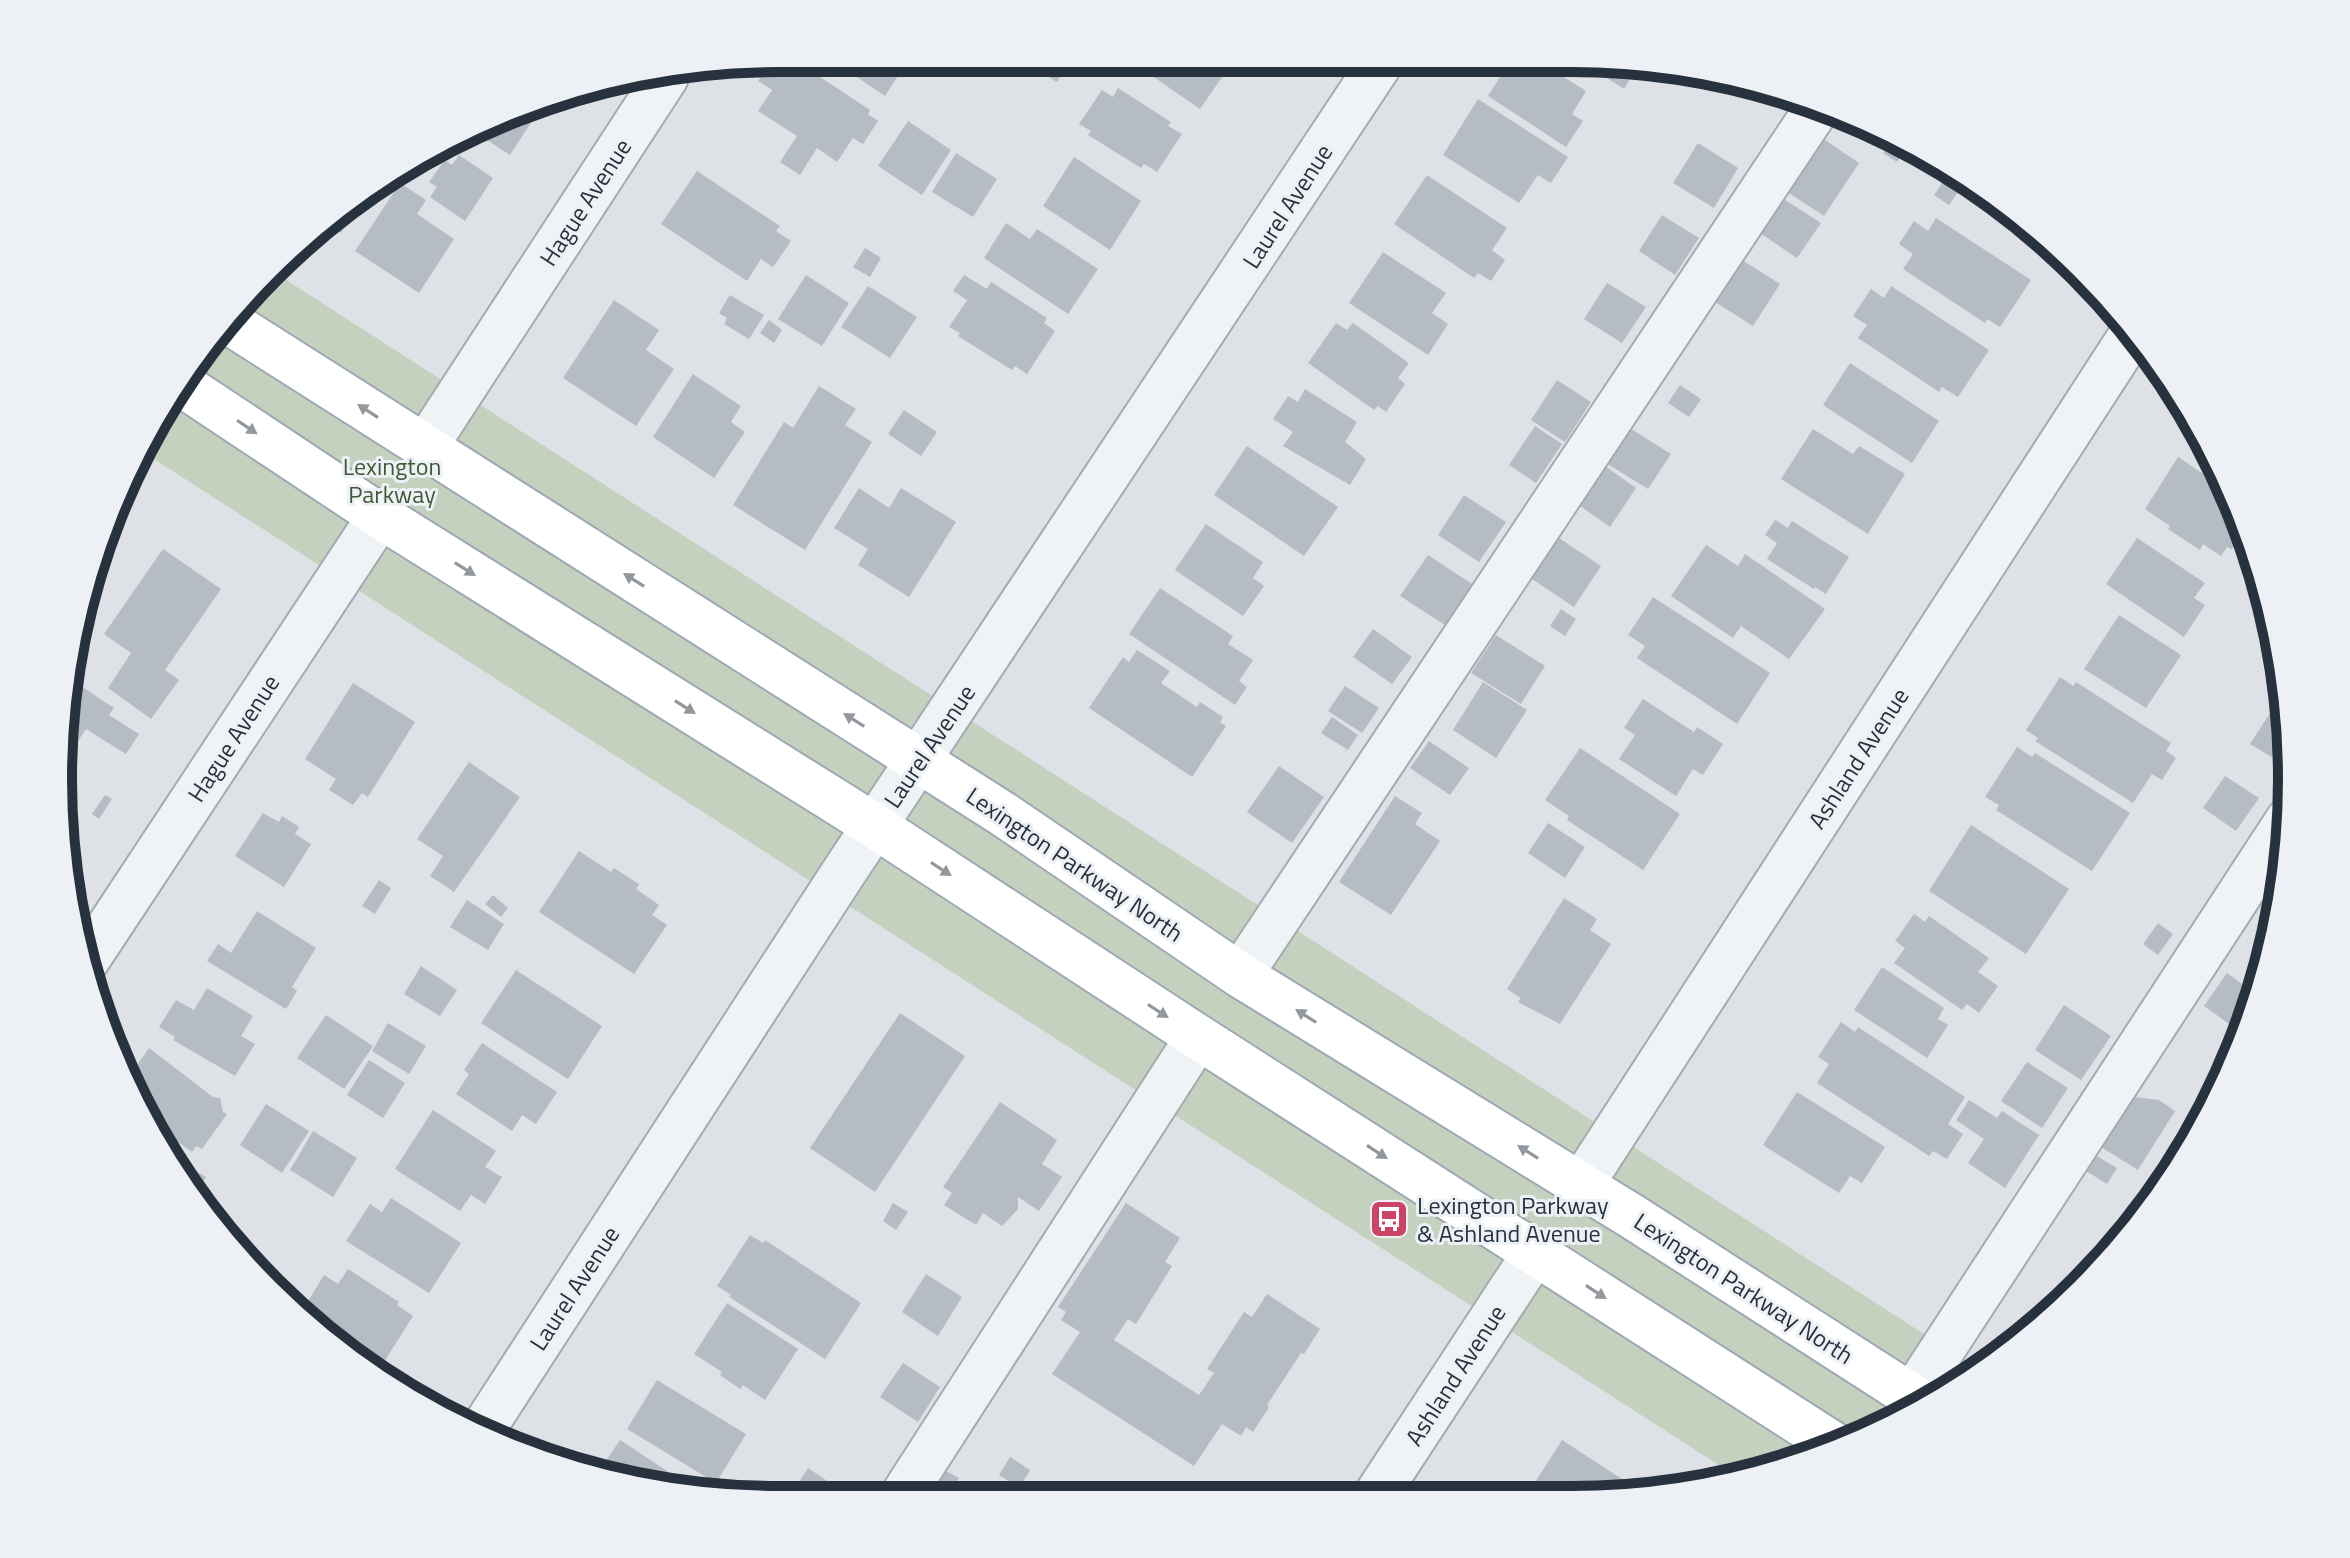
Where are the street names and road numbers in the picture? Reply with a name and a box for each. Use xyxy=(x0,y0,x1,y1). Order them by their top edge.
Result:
street label: Hague Avenue xyxy=(530,131,640,273)
street label: Laurel Avenue xyxy=(1233,137,1341,275)
street label: Hague Avenue xyxy=(178,667,288,809)
street label: Laurel Avenue xyxy=(874,677,984,815)
street label: Ashland Avenue xyxy=(1799,680,1917,836)
street label: Lexington Parkway North xyxy=(959,778,1191,950)
street label: Lexington Parkway North xyxy=(1627,1203,1861,1373)
street label: Laurel Avenue xyxy=(520,1219,628,1357)
street label: Ashland Avenue xyxy=(1396,1297,1514,1453)

